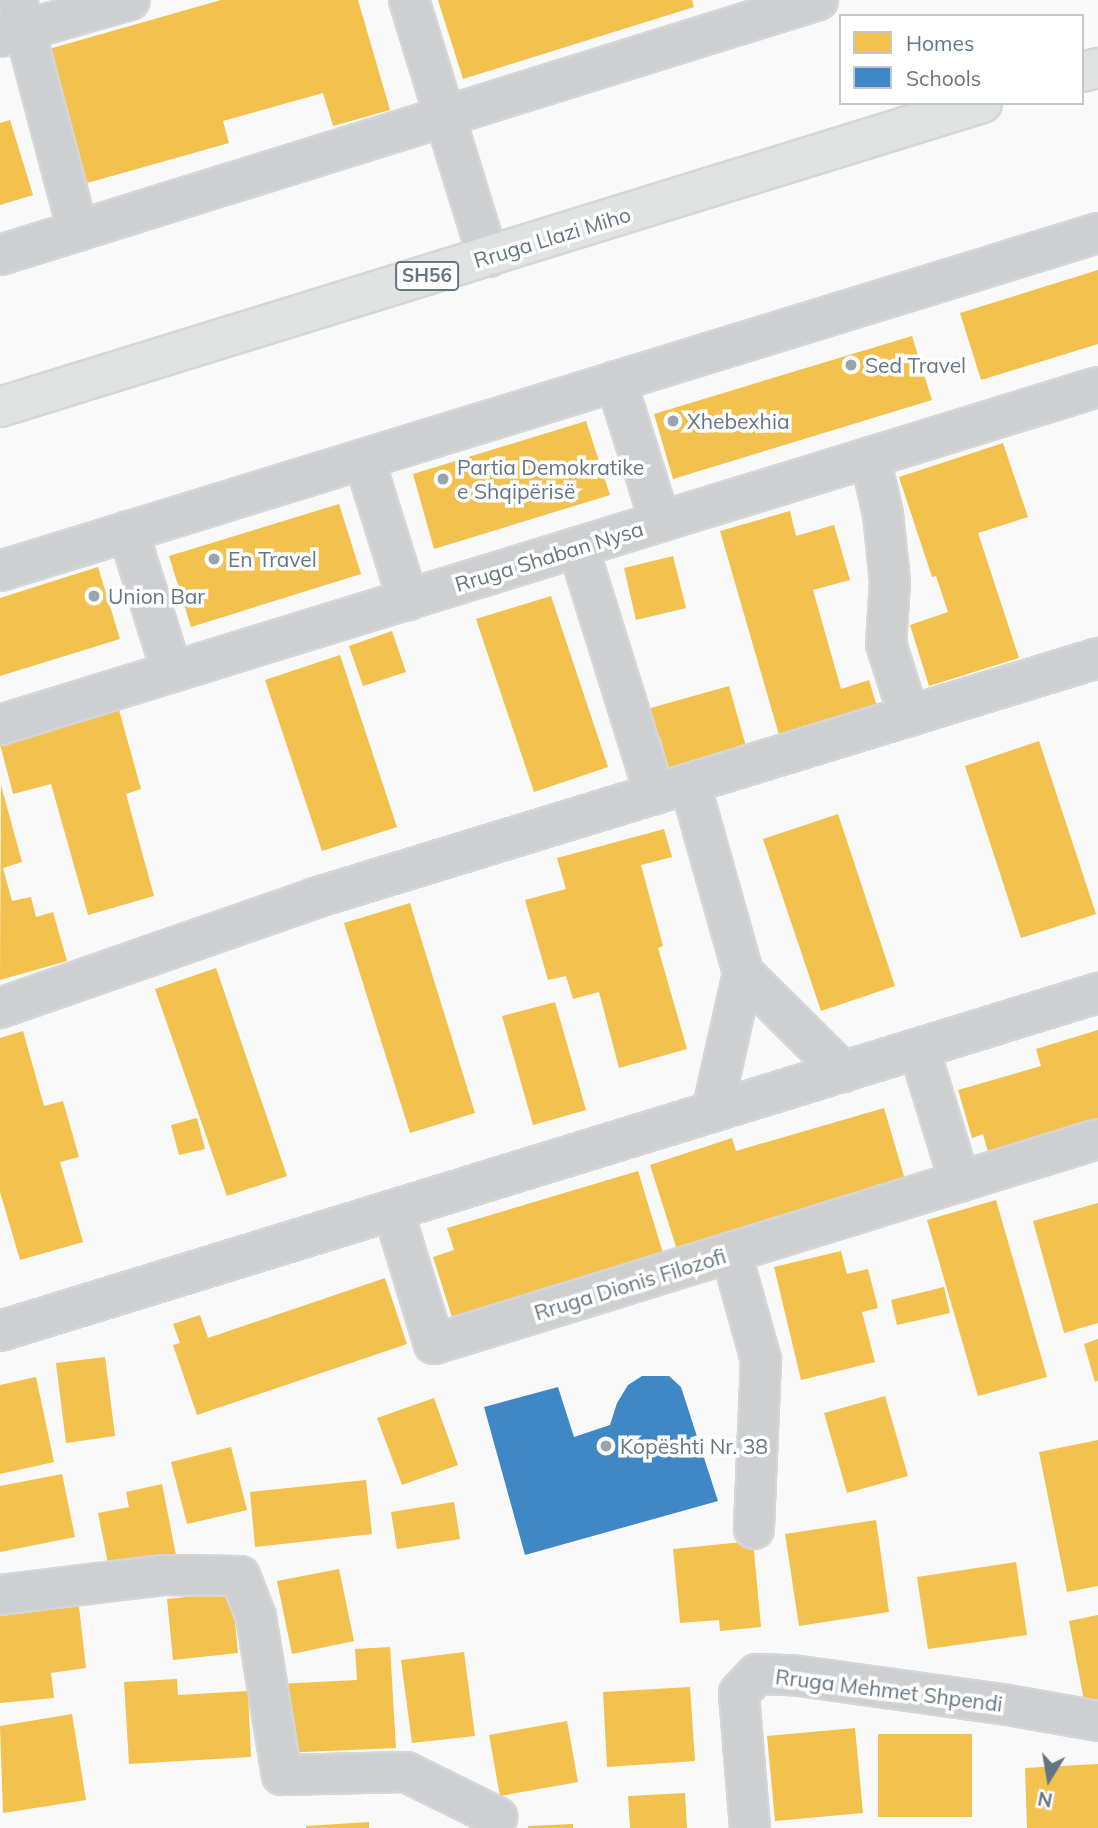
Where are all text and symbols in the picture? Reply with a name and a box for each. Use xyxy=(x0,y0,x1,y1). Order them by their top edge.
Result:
legend xyxy=(839,14,1084,105)
text: Homes xyxy=(906,30,974,56)
text: Schools xyxy=(906,65,981,91)
street label: Rruga Llazi Miho xyxy=(470,201,634,273)
road number: SH56 xyxy=(394,260,460,292)
place label: Sed Travel xyxy=(865,352,966,378)
marker: Sed Travel xyxy=(843,357,859,373)
place label: Xhebexhia xyxy=(687,408,789,434)
marker: Xhebexhia xyxy=(665,413,681,429)
place label: Partia Demokratike e Shqipërisë xyxy=(457,454,644,504)
marker: Partia Demokratike e Shqipërisë xyxy=(435,471,451,487)
street label: Rruga Shaban Nysa xyxy=(452,515,646,597)
place label: En Travel xyxy=(228,546,317,572)
marker: En Travel xyxy=(206,551,222,567)
place label: Union Bar xyxy=(108,583,205,609)
marker: Union Bar xyxy=(86,588,102,604)
street label: Rruga Dionis Filozofi xyxy=(531,1243,729,1325)
place label: Kopështi Nr. 38 xyxy=(620,1433,768,1459)
marker: Kopështi Nr. 38 xyxy=(598,1438,614,1454)
street label: Rruga Mehmet Shpendi xyxy=(774,1664,1004,1716)
north arrow xyxy=(1014,1744,1084,1814)
text: N xyxy=(1036,1786,1054,1813)

